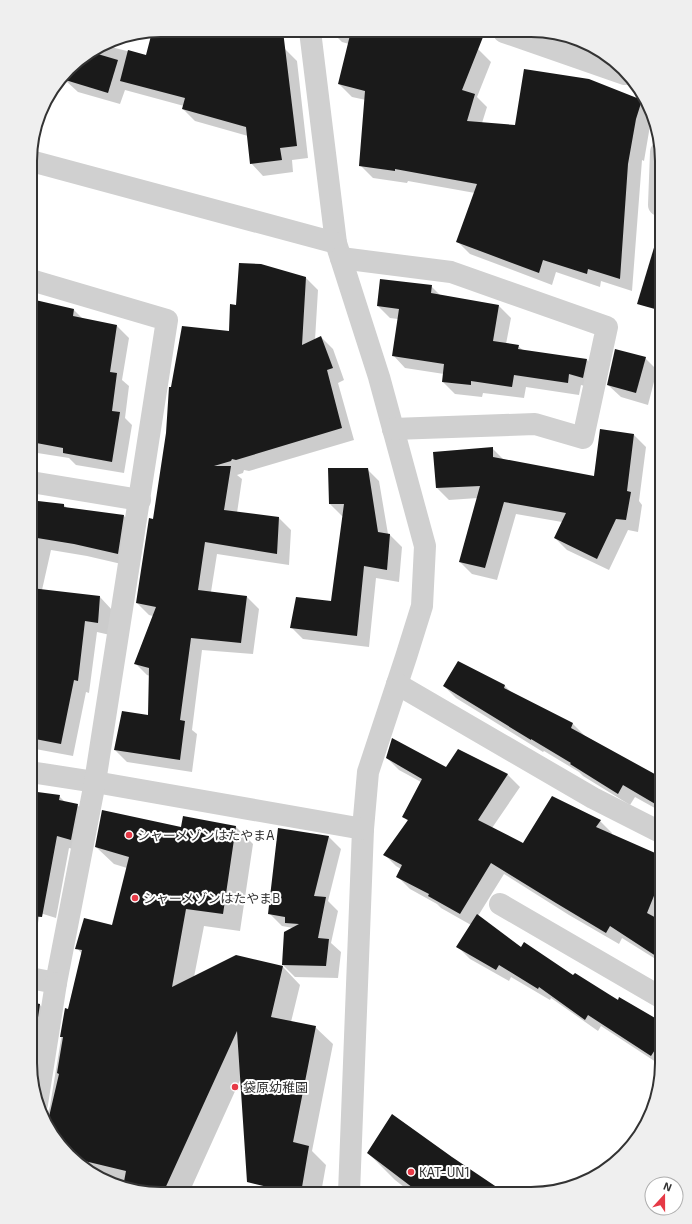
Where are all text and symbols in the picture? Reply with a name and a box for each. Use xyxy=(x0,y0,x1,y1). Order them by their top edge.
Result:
place label: シャーメゾンはたやまA xyxy=(137,827,274,843)
marker: シャーメゾンはたやまA xyxy=(124,830,134,840)
place label: シャーメゾンはたやまB xyxy=(143,890,280,906)
marker: シャーメゾンはたやまB xyxy=(130,893,140,903)
place label: 袋原幼稚園 xyxy=(243,1079,308,1095)
marker: 袋原幼稚園 xyxy=(230,1082,240,1092)
place label: KAT-UN1 xyxy=(419,1164,470,1180)
marker: KAT-UN1 xyxy=(406,1167,416,1177)
north arrow xyxy=(644,1176,684,1216)
text: N xyxy=(662,1179,674,1194)

